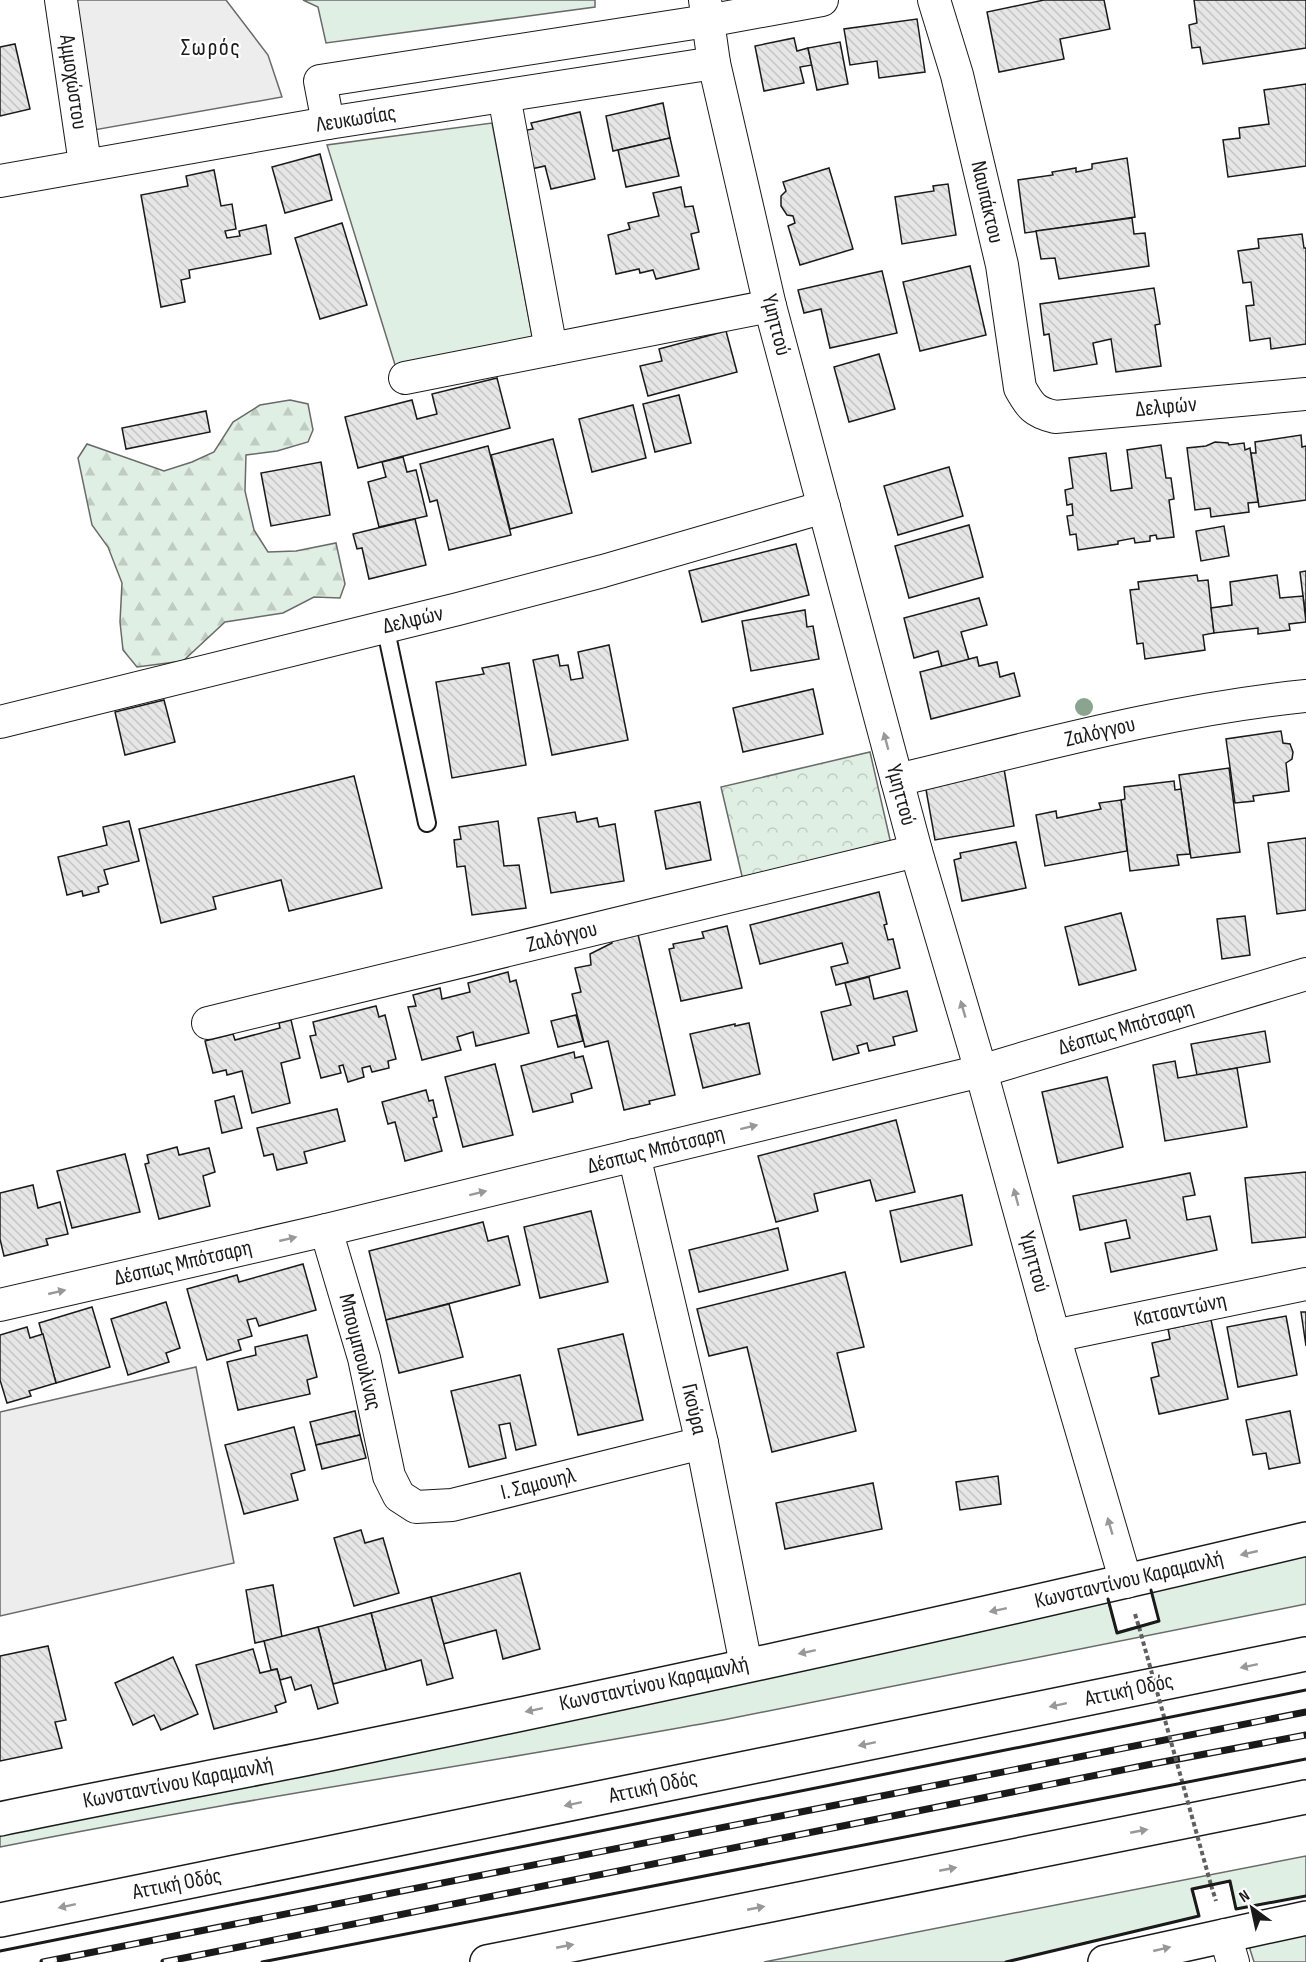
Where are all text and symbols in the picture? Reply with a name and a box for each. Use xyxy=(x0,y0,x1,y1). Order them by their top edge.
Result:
street label: Αμμοχώστου xyxy=(53,32,93,131)
district label: Σωρός xyxy=(181,33,241,62)
street label: Λευκωσίας xyxy=(313,99,398,139)
street label: Ναυπάκτου xyxy=(964,158,1010,246)
street label: Υμηττού xyxy=(755,292,797,358)
street label: Δελφών xyxy=(1134,391,1198,423)
street label: Δελφών xyxy=(380,600,446,640)
street label: Ζαλόγγου xyxy=(1062,711,1138,753)
one-way arrow xyxy=(881,732,891,750)
street label: Υμηττού xyxy=(880,761,922,829)
street label: Ζαλόγγου xyxy=(524,915,600,959)
street label: Δέσπως Μπότσαρη xyxy=(1055,995,1197,1061)
one-way arrow xyxy=(958,1000,967,1018)
street label: Δέσπως Μπότσαρη xyxy=(585,1120,727,1180)
one-way arrow xyxy=(740,1122,758,1132)
one-way arrow xyxy=(469,1188,487,1198)
one-way arrow xyxy=(1010,1188,1020,1206)
street label: Υμηττού xyxy=(1013,1228,1055,1296)
street label: Δέσπως Μπότσαρη xyxy=(112,1234,254,1292)
one-way arrow xyxy=(279,1234,298,1243)
one-way arrow xyxy=(48,1286,66,1296)
street label: Κατσαντώνη xyxy=(1131,1287,1229,1333)
street label: Μπουμπουλίνας xyxy=(333,1291,387,1413)
street label: Γκούρα xyxy=(675,1381,713,1438)
street label: Ι. Σαμουηλ xyxy=(498,1462,579,1506)
one-way arrow xyxy=(1105,1517,1114,1535)
street label: Κωνσταντίνου Καραμανλή xyxy=(1032,1545,1226,1615)
one-way arrow xyxy=(1240,1548,1258,1558)
one-way arrow xyxy=(988,1606,1007,1615)
one-way arrow xyxy=(797,1648,816,1657)
street label: Κωνσταντίνου Καραμανλή xyxy=(557,1651,751,1717)
one-way arrow xyxy=(1239,1661,1258,1671)
street label: Αττική Οδός xyxy=(1081,1667,1176,1713)
one-way arrow xyxy=(1048,1700,1067,1710)
one-way arrow xyxy=(525,1705,543,1715)
one-way arrow xyxy=(857,1740,876,1749)
street label: Κωνσταντίνου Καραμανλή xyxy=(81,1751,275,1815)
street label: Αττική Οδός xyxy=(605,1764,700,1810)
one-way arrow xyxy=(563,1800,582,1809)
one-way arrow xyxy=(1129,1826,1148,1835)
street label: Αττική Οδός xyxy=(129,1862,224,1906)
one-way arrow xyxy=(938,1864,957,1873)
north arrow xyxy=(1222,1878,1282,1938)
text: N xyxy=(1236,1886,1253,1907)
one-way arrow xyxy=(58,1902,77,1911)
one-way arrow xyxy=(747,1903,766,1912)
one-way arrow xyxy=(556,1941,575,1950)
one-way arrow xyxy=(1153,1944,1172,1953)

